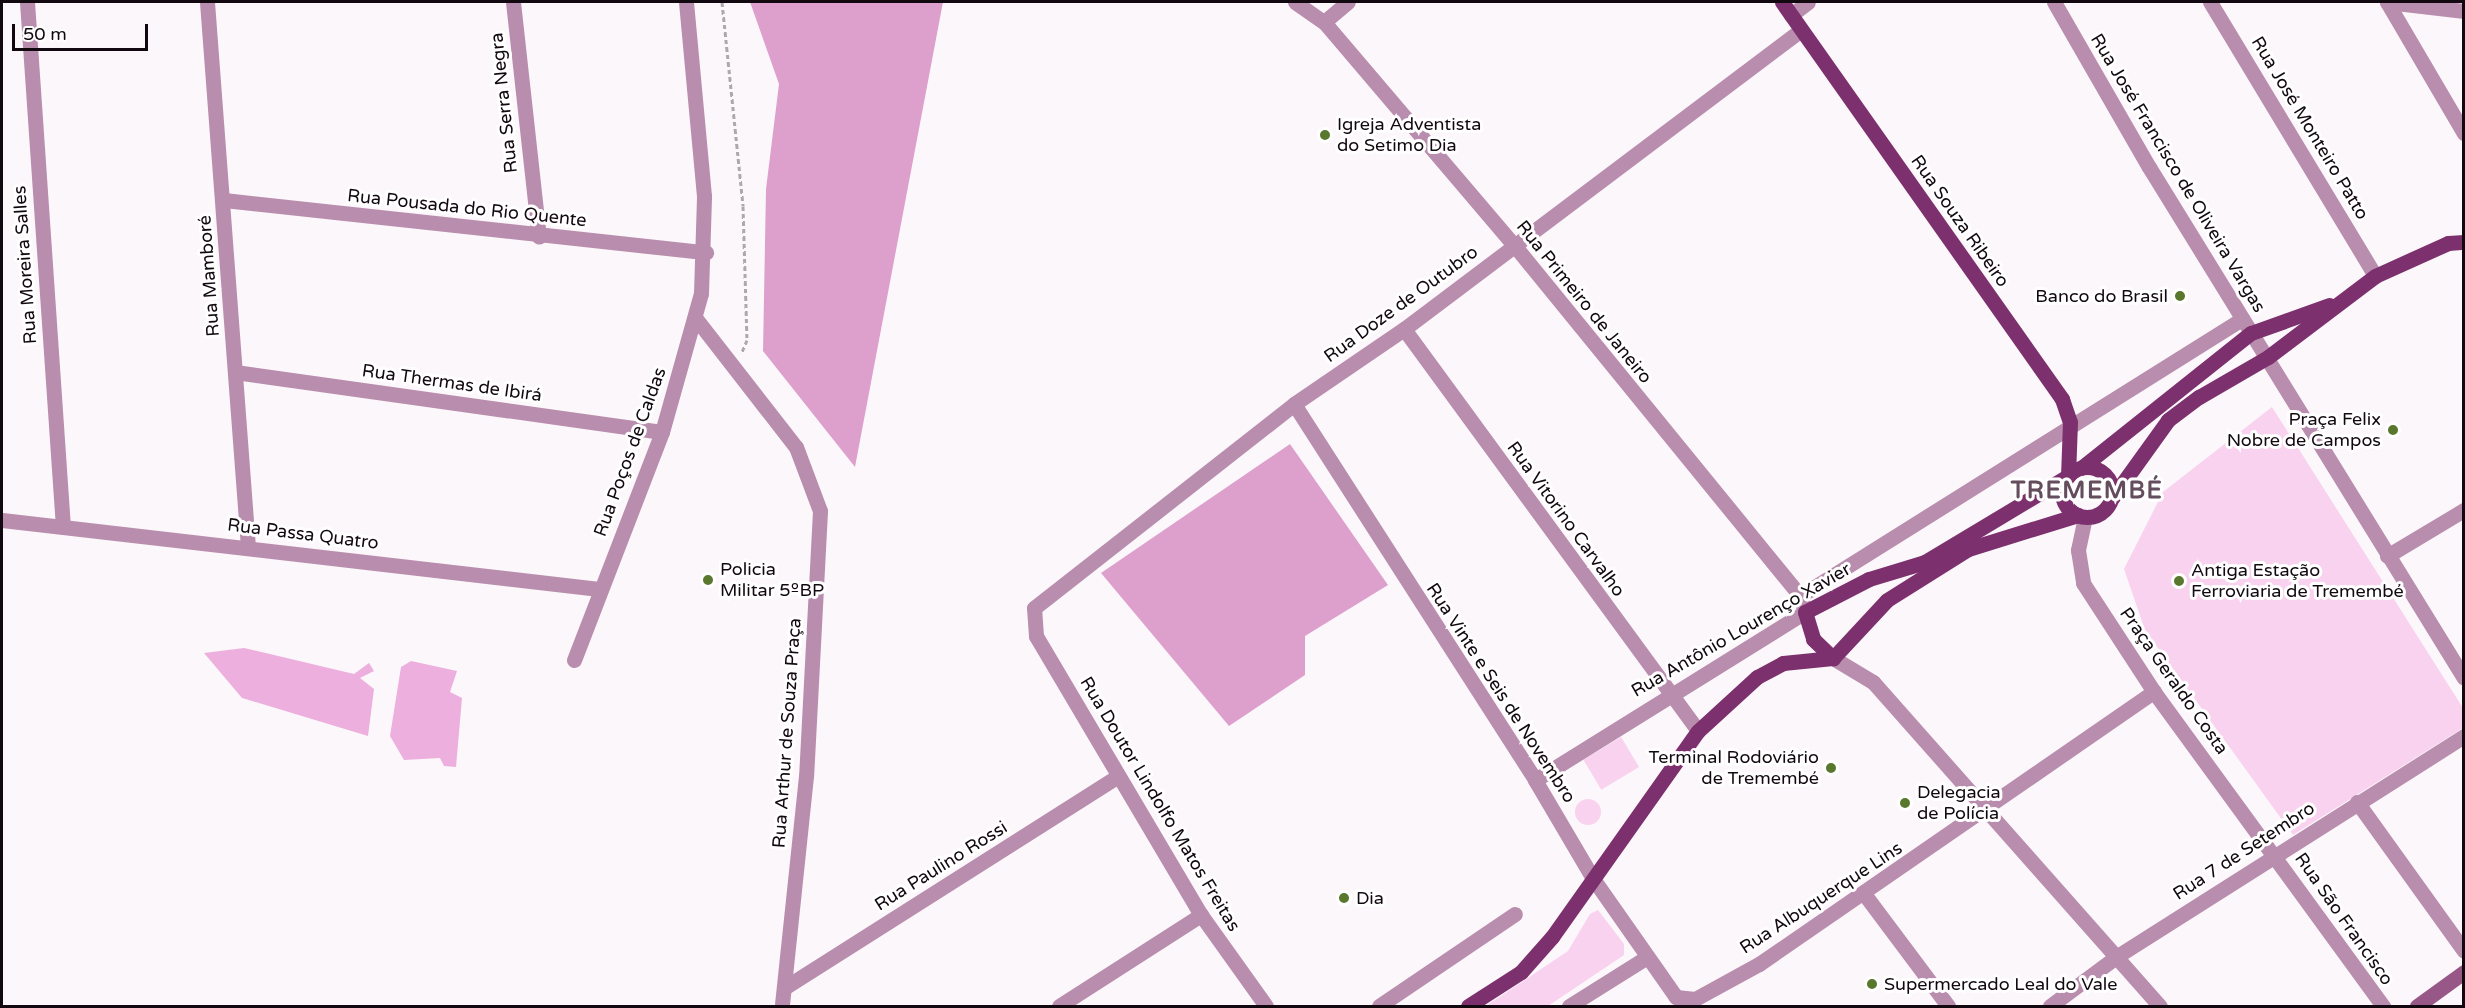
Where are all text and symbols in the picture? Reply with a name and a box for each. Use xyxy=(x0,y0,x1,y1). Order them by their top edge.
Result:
scale bar xyxy=(15,12,152,50)
text: 50 m xyxy=(23,23,67,45)
street label: Rua José Francisco de Oliveira Vargas xyxy=(2086,30,2270,316)
street label: Rua Serra Negra xyxy=(486,32,522,174)
street label: Rua José Monteiro Patto xyxy=(2247,32,2373,224)
place label: Igreja Adventista do Setimo Dia xyxy=(1337,114,1481,156)
marker: Igreja Adventista do Setimo Dia xyxy=(1318,128,1332,142)
street label: Rua Souza Ribeiro xyxy=(1906,151,2014,291)
street label: Rua Moreira Salles xyxy=(9,185,41,345)
street label: Rua Pousada do Rio Quente xyxy=(346,185,588,231)
street label: Rua Mamboré xyxy=(194,215,224,337)
street label: Rua Primeiro de Janeiro xyxy=(1512,216,1656,388)
street label: Rua Doze de Outubro xyxy=(1320,241,1482,367)
place label: Banco do Brasil xyxy=(2035,285,2168,307)
marker: Banco do Brasil xyxy=(2173,289,2187,303)
street label: Rua Thermas de Ibirá xyxy=(361,360,543,406)
street label: Rua Poços de Caldas xyxy=(589,364,671,540)
place label: Praça Felix Nobre de Campos xyxy=(2227,409,2381,452)
marker: Praça Felix Nobre de Campos xyxy=(2386,423,2400,437)
street label: Rua Vitorino Carvalho xyxy=(1502,437,1630,601)
district label: TREMEMBÉ xyxy=(2011,477,2163,505)
street label: Rua Passa Quatro xyxy=(226,514,380,554)
street label: Rua Antônio Lourenço Xavier xyxy=(1628,558,1854,702)
place label: Policia Militar 5ºBP xyxy=(720,559,824,602)
place label: Antiga Estação Ferroviaria de Tremembé xyxy=(2191,560,2404,602)
marker: Policia Militar 5ºBP xyxy=(701,573,715,587)
marker: Antiga Estação Ferroviaria de Tremembé xyxy=(2172,574,2186,588)
street label: Rua Vinte e Seis de Novembro xyxy=(1422,579,1580,807)
street label: Praça Geraldo Costa xyxy=(2115,603,2233,759)
street label: Rua Arthur de Souza Praça xyxy=(768,617,806,849)
street label: Rua Doutor Lindolfo Matos Freitas xyxy=(1075,673,1245,935)
place label: Terminal Rodoviário de Tremembé xyxy=(1648,747,1819,789)
marker: Terminal Rodoviário de Tremembé xyxy=(1824,761,1838,775)
place label: Delegacia de Polícia xyxy=(1917,782,2001,824)
marker: Delegacia de Polícia xyxy=(1898,796,1912,810)
street label: Rua 7 de Setembro xyxy=(2169,797,2319,905)
street label: Rua Paulino Rossi xyxy=(871,816,1011,916)
street label: Rua Albuquerque Lins xyxy=(1736,837,1906,959)
street label: Rua São Francisco xyxy=(2290,848,2398,990)
place label: Dia xyxy=(1356,887,1384,909)
marker: Dia xyxy=(1337,891,1351,905)
place label: Supermercado Leal do Vale xyxy=(1884,973,2117,995)
marker: Supermercado Leal do Vale xyxy=(1865,977,1879,991)

